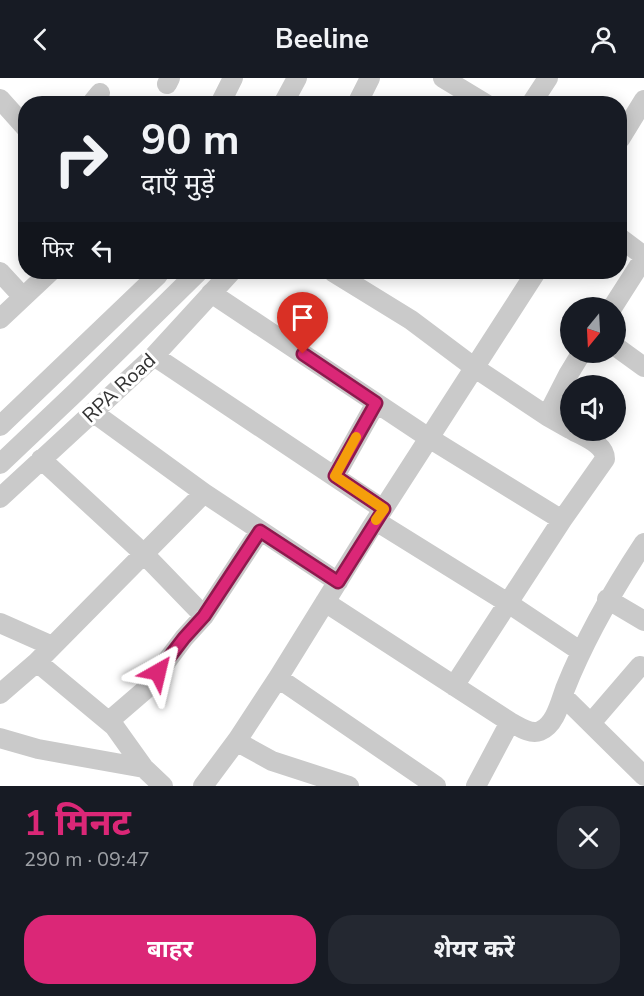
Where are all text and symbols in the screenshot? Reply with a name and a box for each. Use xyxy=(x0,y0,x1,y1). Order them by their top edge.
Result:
text: Beeline xyxy=(275,21,369,58)
icon: back xyxy=(24,23,57,56)
icon: person xyxy=(587,23,620,56)
text: 90 m xyxy=(141,112,240,169)
icon: right xyxy=(42,120,120,198)
text: दाएँ मुड़ें xyxy=(141,166,215,203)
icon: left xyxy=(86,234,119,267)
text: फिर xyxy=(42,235,74,265)
pin xyxy=(277,292,328,354)
north arrow xyxy=(560,297,626,363)
map controls xyxy=(560,297,626,441)
icon: arrive xyxy=(286,301,319,334)
street label: RPA Road xyxy=(77,347,161,429)
button: sound xyxy=(560,375,626,441)
position arrow xyxy=(126,640,190,704)
text: 1 मिनट xyxy=(24,799,131,848)
button: close xyxy=(557,806,620,869)
text: 290 m · 09:47 xyxy=(24,846,150,873)
button: बाहर xyxy=(24,915,316,984)
button: शेयर करें xyxy=(328,915,620,984)

